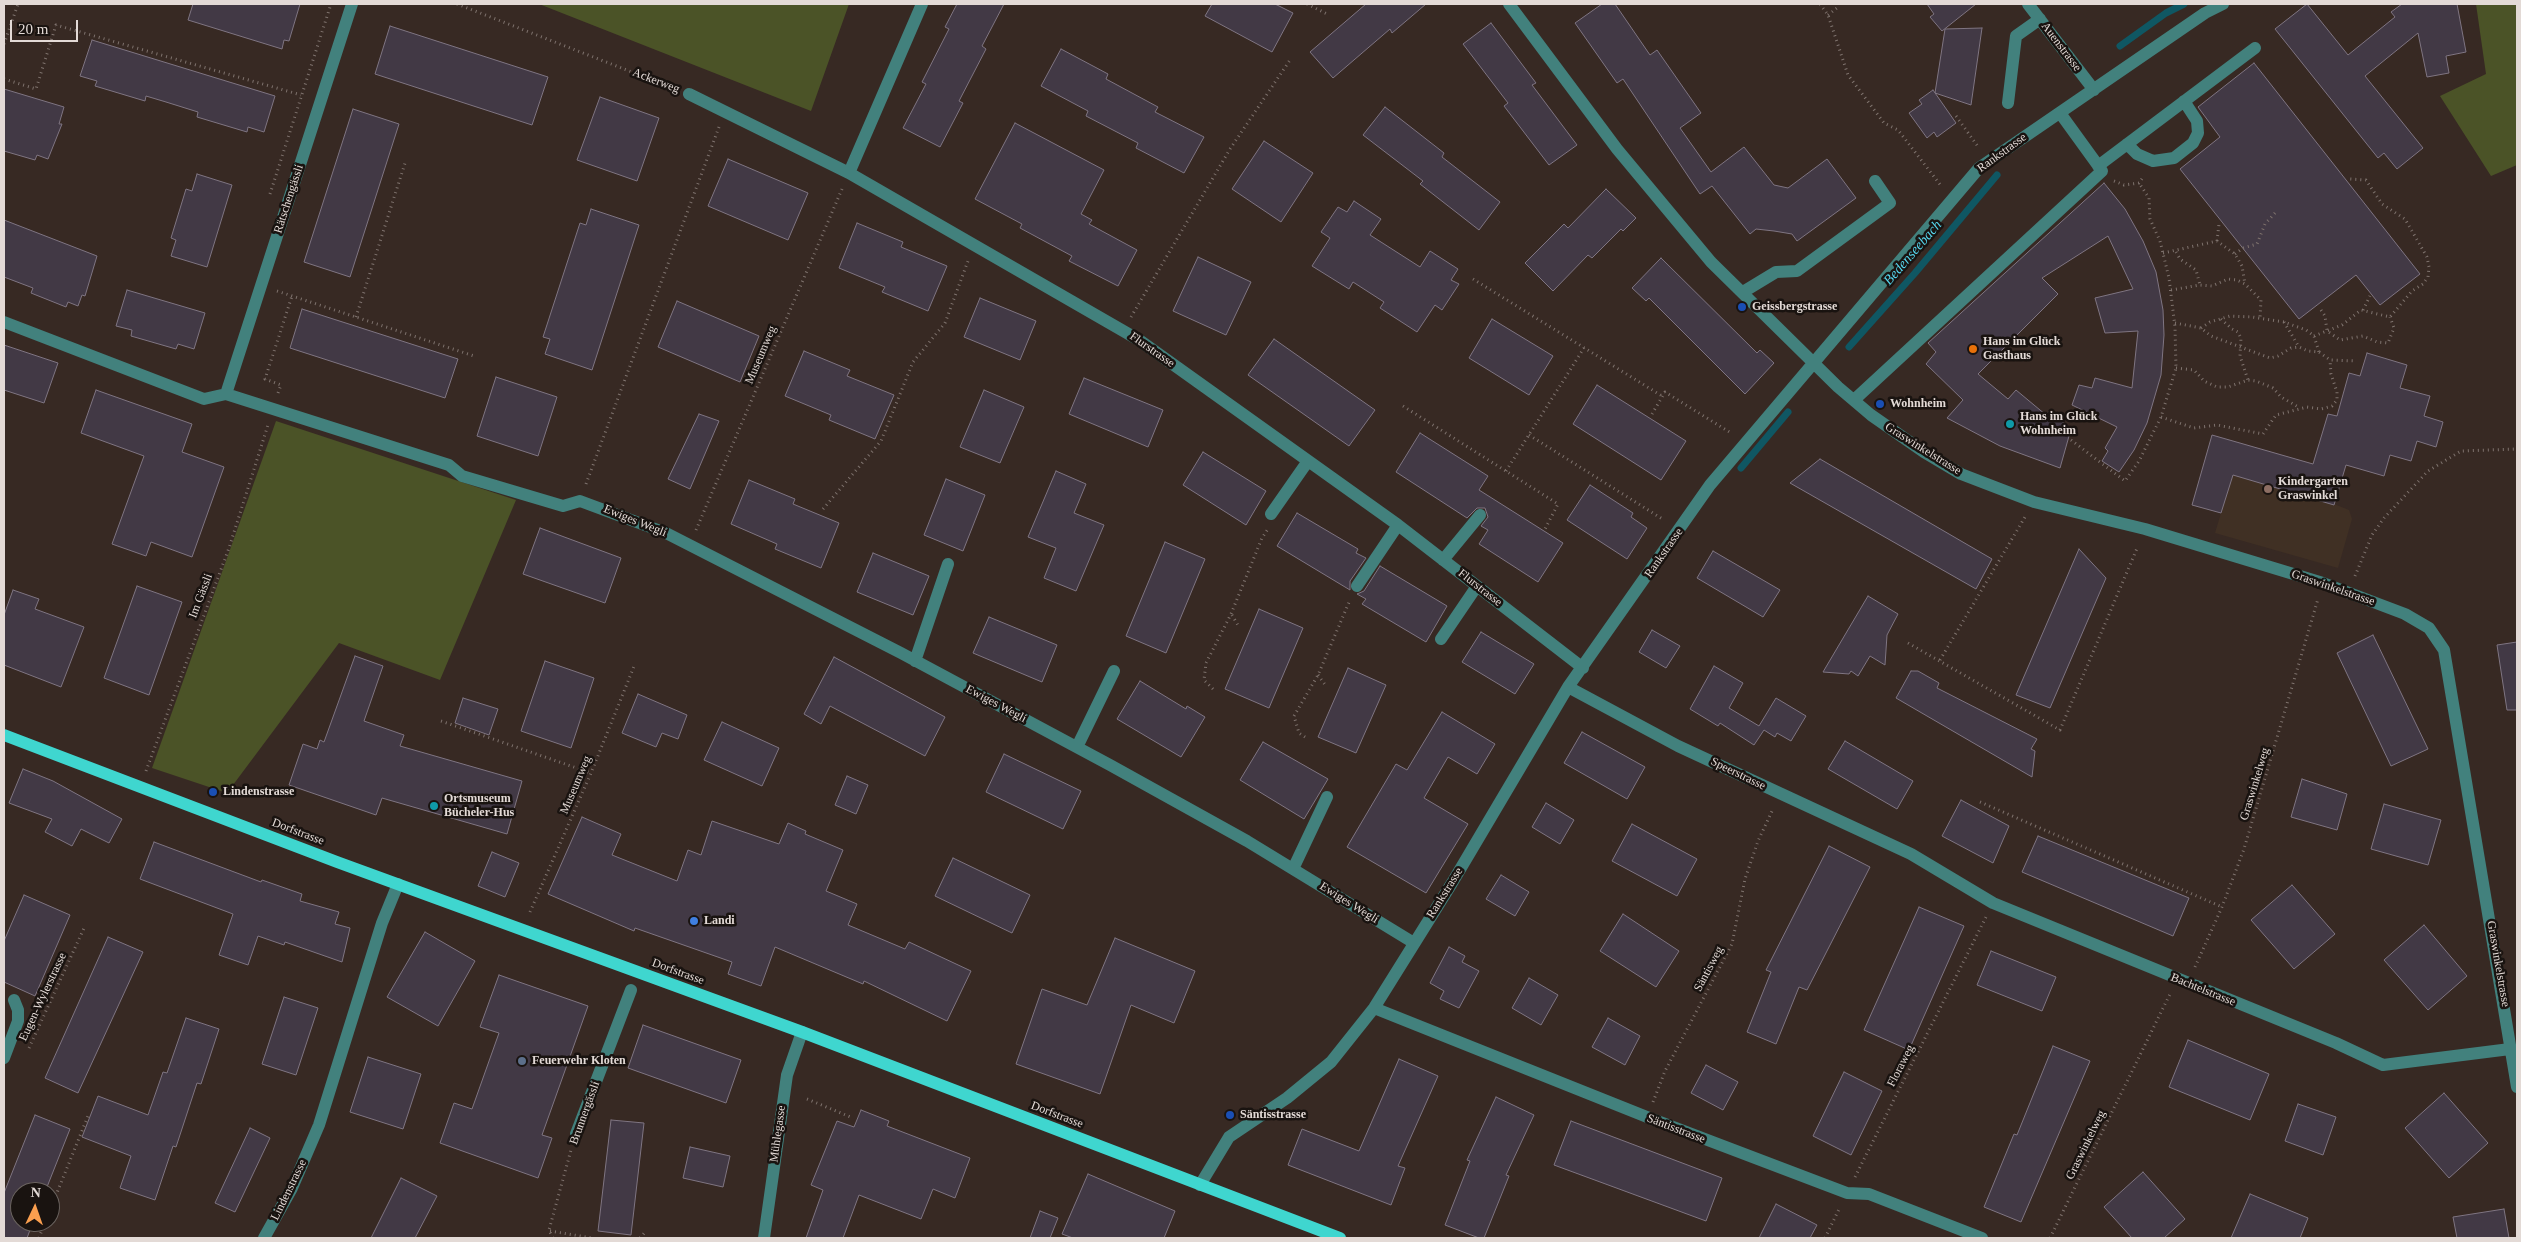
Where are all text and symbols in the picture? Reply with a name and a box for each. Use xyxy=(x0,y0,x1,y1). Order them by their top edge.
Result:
scale bar xyxy=(12,10,80,42)
street label: Auenstrasse xyxy=(2038,20,2084,74)
text: 20 m xyxy=(18,21,48,37)
street label: Ackerweg xyxy=(630,65,682,97)
street label: Rankstrasse xyxy=(1975,130,2029,176)
street label: Rätschengässli xyxy=(271,163,307,235)
water label: Bedenseebach xyxy=(1880,217,1946,289)
place label: Geissbergstrasse xyxy=(1752,300,1837,314)
marker: Geissbergstrasse xyxy=(1736,301,1748,313)
street label: Museumweg xyxy=(742,324,780,386)
street label: Flurstrasse xyxy=(1127,329,1177,371)
place label: Hans im Glück Gasthaus xyxy=(1983,335,2060,363)
marker: Hans im Glück Gasthaus xyxy=(1967,343,1979,355)
place label: Wohnheim xyxy=(1890,397,1946,411)
marker: Wohnheim xyxy=(1874,398,1886,410)
place label: Hans im Glück Wohnheim xyxy=(2020,410,2097,438)
marker: Hans im Glück Wohnheim xyxy=(2004,418,2016,430)
street label: Graswinkelstrasse xyxy=(1882,420,1964,478)
place label: Kindergarten Graswinkel xyxy=(2278,475,2348,503)
marker: Kindergarten Graswinkel xyxy=(2262,483,2274,495)
street label: Ewiges Wegli xyxy=(601,502,669,540)
street label: Rankstrasse xyxy=(1642,525,1686,581)
street label: Flurstrasse xyxy=(1455,566,1505,610)
street label: Graswinkelstrasse xyxy=(2289,567,2377,609)
street label: Im Gässli xyxy=(186,572,216,620)
street label: Ewiges Wegli xyxy=(963,682,1029,726)
street label: Graswinkelweg xyxy=(2237,746,2273,822)
street label: Museumweg xyxy=(557,754,595,816)
street label: Speerstrasse xyxy=(1708,755,1768,793)
place label: Lindenstrasse xyxy=(223,785,294,799)
marker: Lindenstrasse xyxy=(207,786,219,798)
place label: Ortsmuseum Bücheler-Hus xyxy=(444,792,514,820)
marker: Ortsmuseum Bücheler-Hus xyxy=(428,800,440,812)
street label: Dorfstrasse xyxy=(270,815,326,849)
street label: Rankstrasse xyxy=(1424,865,1466,921)
street label: Ewiges Wegli xyxy=(1317,879,1381,927)
place label: Landi xyxy=(704,914,735,928)
marker: Landi xyxy=(688,915,700,927)
street label: Graswinkelstrasse xyxy=(2483,920,2513,1008)
street label: Säntisweg xyxy=(1691,944,1727,994)
street label: Eugen-Wylerstrasse xyxy=(16,950,70,1044)
street label: Dorfstrasse xyxy=(650,956,706,988)
street label: Bachtelstrasse xyxy=(2168,970,2238,1010)
street label: Floraweg xyxy=(1884,1043,1918,1089)
place label: Feuerwehr Kloten xyxy=(532,1054,626,1068)
marker: Feuerwehr Kloten xyxy=(516,1055,528,1067)
street label: Brunnergässli xyxy=(567,1079,603,1147)
street label: Dorfstrasse xyxy=(1029,1098,1085,1132)
street label: Mühlegasse xyxy=(767,1105,789,1163)
place label: Säntisstrasse xyxy=(1240,1108,1306,1122)
street label: Graswinkelweg xyxy=(2063,1108,2109,1182)
marker: Säntisstrasse xyxy=(1224,1109,1236,1121)
street label: Säntisstrasse xyxy=(1645,1111,1707,1147)
street label: Lindenstrasse xyxy=(268,1157,310,1223)
north arrow xyxy=(10,1182,60,1232)
text: N xyxy=(30,1185,41,1200)

